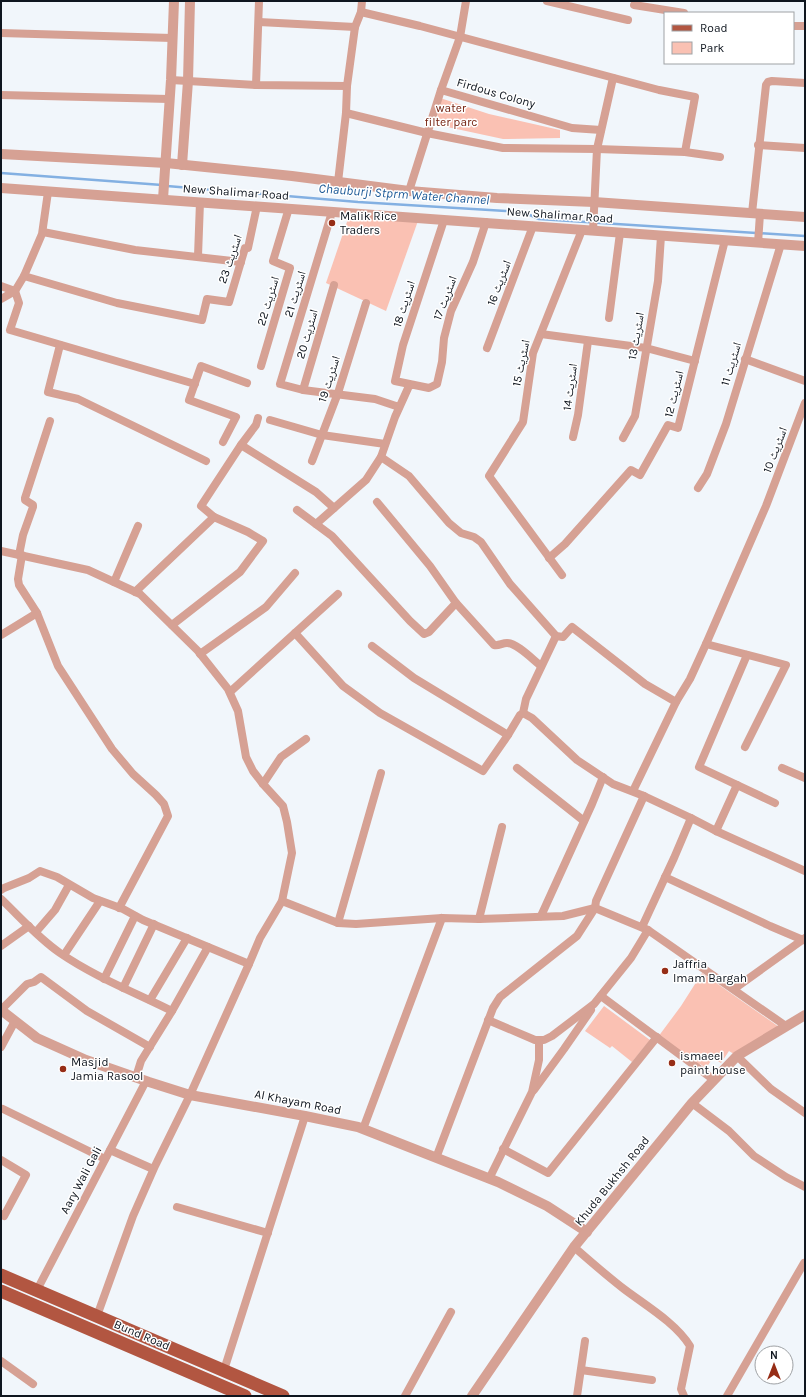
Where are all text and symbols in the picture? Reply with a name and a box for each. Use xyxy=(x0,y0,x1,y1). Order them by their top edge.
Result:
legend xyxy=(664,12,794,64)
text: Road xyxy=(700,21,728,35)
text: Park xyxy=(700,41,725,55)
street label: Firdous Colony xyxy=(455,75,537,111)
park label: water filter parc xyxy=(424,101,478,129)
street label: New Shalimar Road xyxy=(182,181,290,203)
water label: Chauburji Stprm Water Channel xyxy=(318,181,490,207)
street label: New Shalimar Road xyxy=(506,204,614,226)
place label: Malik Rice Traders xyxy=(340,209,397,237)
marker: Malik Rice Traders xyxy=(327,218,337,228)
street label: اسٹریٹ 23 xyxy=(215,233,245,285)
street label: اسٹریٹ 16 xyxy=(484,258,514,308)
street label: اسٹریٹ 21 xyxy=(281,269,309,319)
street label: اسٹریٹ 17 xyxy=(430,274,460,322)
street label: اسٹریٹ 22 xyxy=(254,275,282,327)
street label: اسٹریٹ 18 xyxy=(390,279,418,329)
street label: اسٹریٹ 20 xyxy=(293,308,321,360)
street label: اسٹریٹ 13 xyxy=(625,311,647,361)
street label: اسٹریٹ 15 xyxy=(509,338,533,388)
street label: اسٹریٹ 11 xyxy=(718,340,744,387)
street label: اسٹریٹ 19 xyxy=(315,354,343,404)
street label: اسٹریٹ 14 xyxy=(560,362,580,411)
street label: اسٹریٹ 12 xyxy=(661,369,687,419)
street label: اسٹریٹ 10 xyxy=(760,425,790,475)
place label: Jaffria Imam Bargah xyxy=(673,957,747,985)
marker: Jaffria Imam Bargah xyxy=(660,966,670,976)
place label: ismaeel paint house xyxy=(680,1049,745,1077)
place label: Masjid Jamia Rasool xyxy=(71,1055,143,1083)
marker: ismaeel paint house xyxy=(667,1058,677,1068)
marker: Masjid Jamia Rasool xyxy=(58,1064,68,1074)
street label: Al Khayam Road xyxy=(253,1087,343,1117)
street label: Khuda Bukhsh Road xyxy=(572,1133,652,1229)
street label: Aary Wali Gali xyxy=(57,1144,105,1216)
street label: Bund Road xyxy=(112,1317,172,1353)
north arrow xyxy=(754,1345,794,1385)
text: N xyxy=(770,1349,778,1362)

